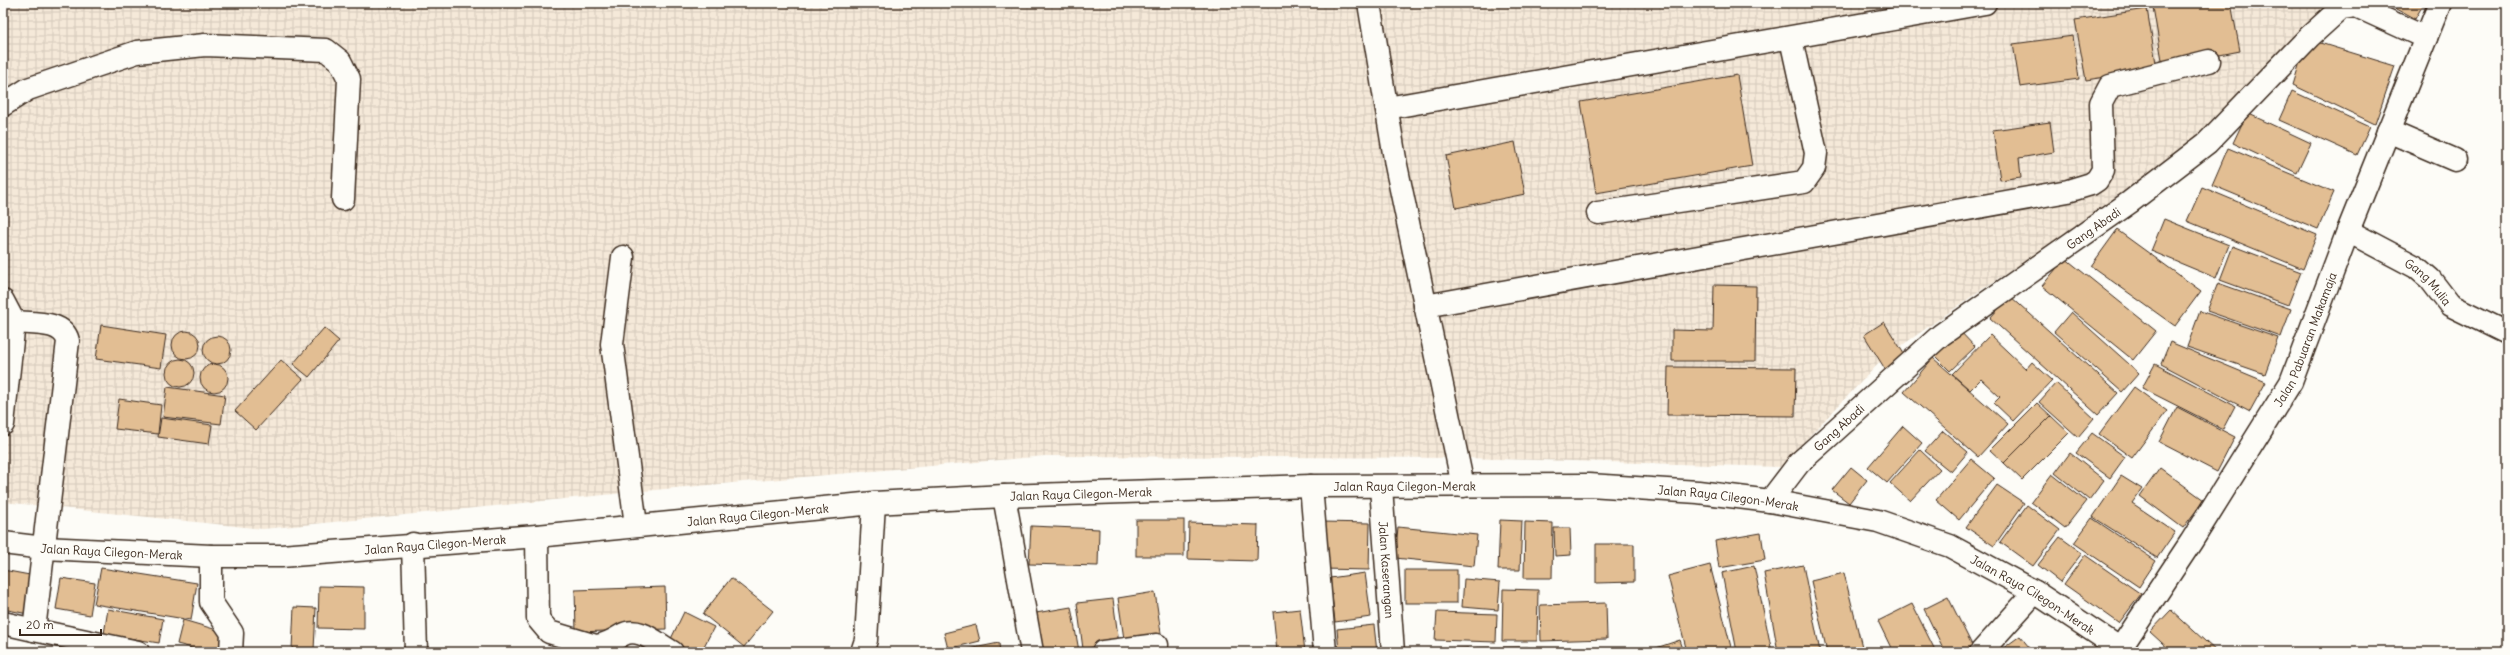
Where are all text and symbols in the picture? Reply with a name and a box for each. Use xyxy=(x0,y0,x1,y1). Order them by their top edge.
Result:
street label: Gang Abadi xyxy=(2063,204,2123,252)
street label: Gang Mulia xyxy=(2402,255,2455,308)
street label: Jalan Pabuaran Makamaja xyxy=(2270,270,2339,409)
street label: Gang Abadi xyxy=(1810,401,1867,454)
street label: Jalan Raya Cilegon-Merak xyxy=(1334,478,1476,493)
street label: Jalan Raya Cilegon-Merak xyxy=(1657,482,1800,514)
street label: Jalan Raya Cilegon-Merak xyxy=(1010,484,1152,503)
street label: Jalan Raya Cilegon-Merak xyxy=(686,500,829,529)
street label: Jalan Kaserangan xyxy=(1376,521,1398,619)
street label: Jalan Raya Cilegon-Merak xyxy=(364,531,507,557)
street label: Jalan Raya Cilegon-Merak xyxy=(40,540,183,562)
street label: Jalan Raya Cilegon-Merak xyxy=(1968,551,2098,637)
scale bar xyxy=(20,611,101,637)
text: 20 m xyxy=(26,617,54,632)

